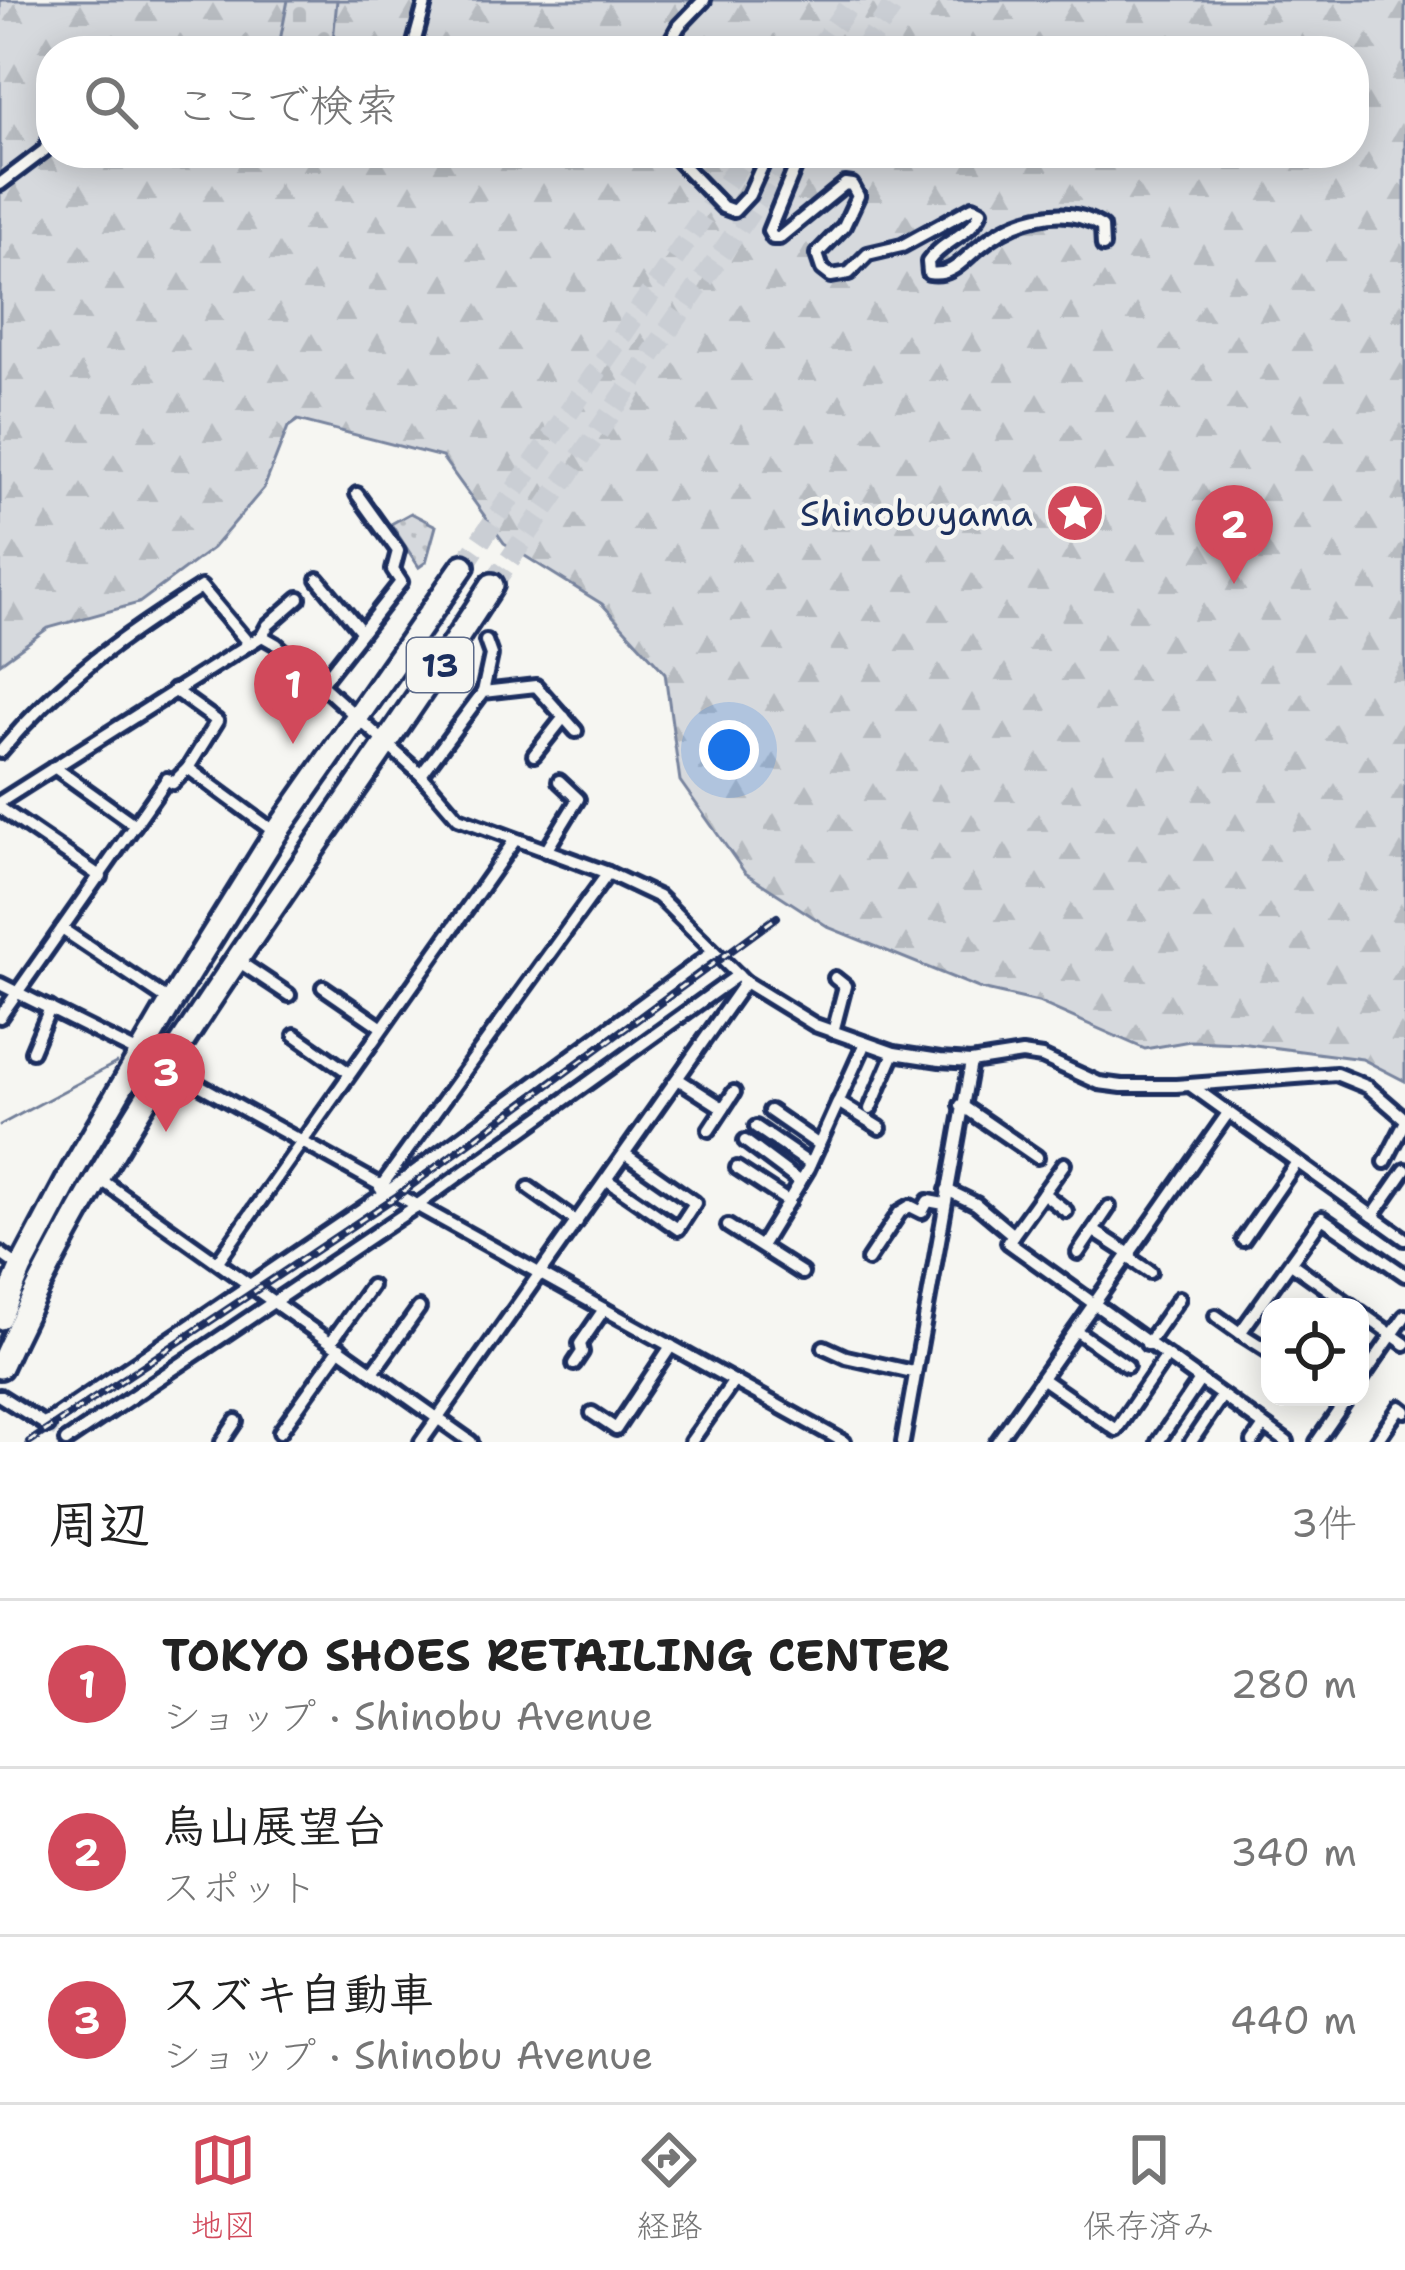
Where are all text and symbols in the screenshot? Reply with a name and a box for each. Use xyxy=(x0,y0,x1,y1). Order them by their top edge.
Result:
search box xyxy=(36,36,1369,168)
icon: search xyxy=(78,69,144,135)
text: ここで検索 xyxy=(174,75,399,135)
place icon: Shinobuyama xyxy=(1044,482,1106,544)
pin: 2 xyxy=(1195,485,1273,584)
place label: Shinobuyama xyxy=(800,489,1033,538)
road number: 13 xyxy=(407,638,473,692)
pin: 1 xyxy=(254,645,332,744)
your location xyxy=(699,720,759,780)
pin: 3 xyxy=(127,1033,205,1132)
map controls xyxy=(1261,1298,1369,1406)
button: locate xyxy=(1261,1298,1369,1406)
text: 周辺 xyxy=(48,1490,150,1558)
text: 3件 xyxy=(1291,1497,1357,1549)
text: TOKYO SHOES RETAILING CENTER xyxy=(162,1625,950,1685)
text: 1 xyxy=(78,1658,96,1710)
text: 280 m xyxy=(1230,1658,1357,1710)
text: ショップ · Shinobu Avenue xyxy=(162,1690,653,1742)
text: 烏山展望台 xyxy=(162,1796,387,1856)
text: 2 xyxy=(73,1826,101,1878)
text: 340 m xyxy=(1230,1826,1357,1878)
text: スポット xyxy=(162,1861,318,1913)
text: スズキ自動車 xyxy=(162,1964,434,2024)
text: 3 xyxy=(73,1994,101,2046)
text: 440 m xyxy=(1230,1994,1357,2046)
text: ショップ · Shinobu Avenue xyxy=(162,2029,653,2081)
tab: 地図 xyxy=(190,2127,256,2248)
tab: 経路 xyxy=(636,2127,702,2248)
tab: 保存済み xyxy=(1083,2127,1215,2248)

